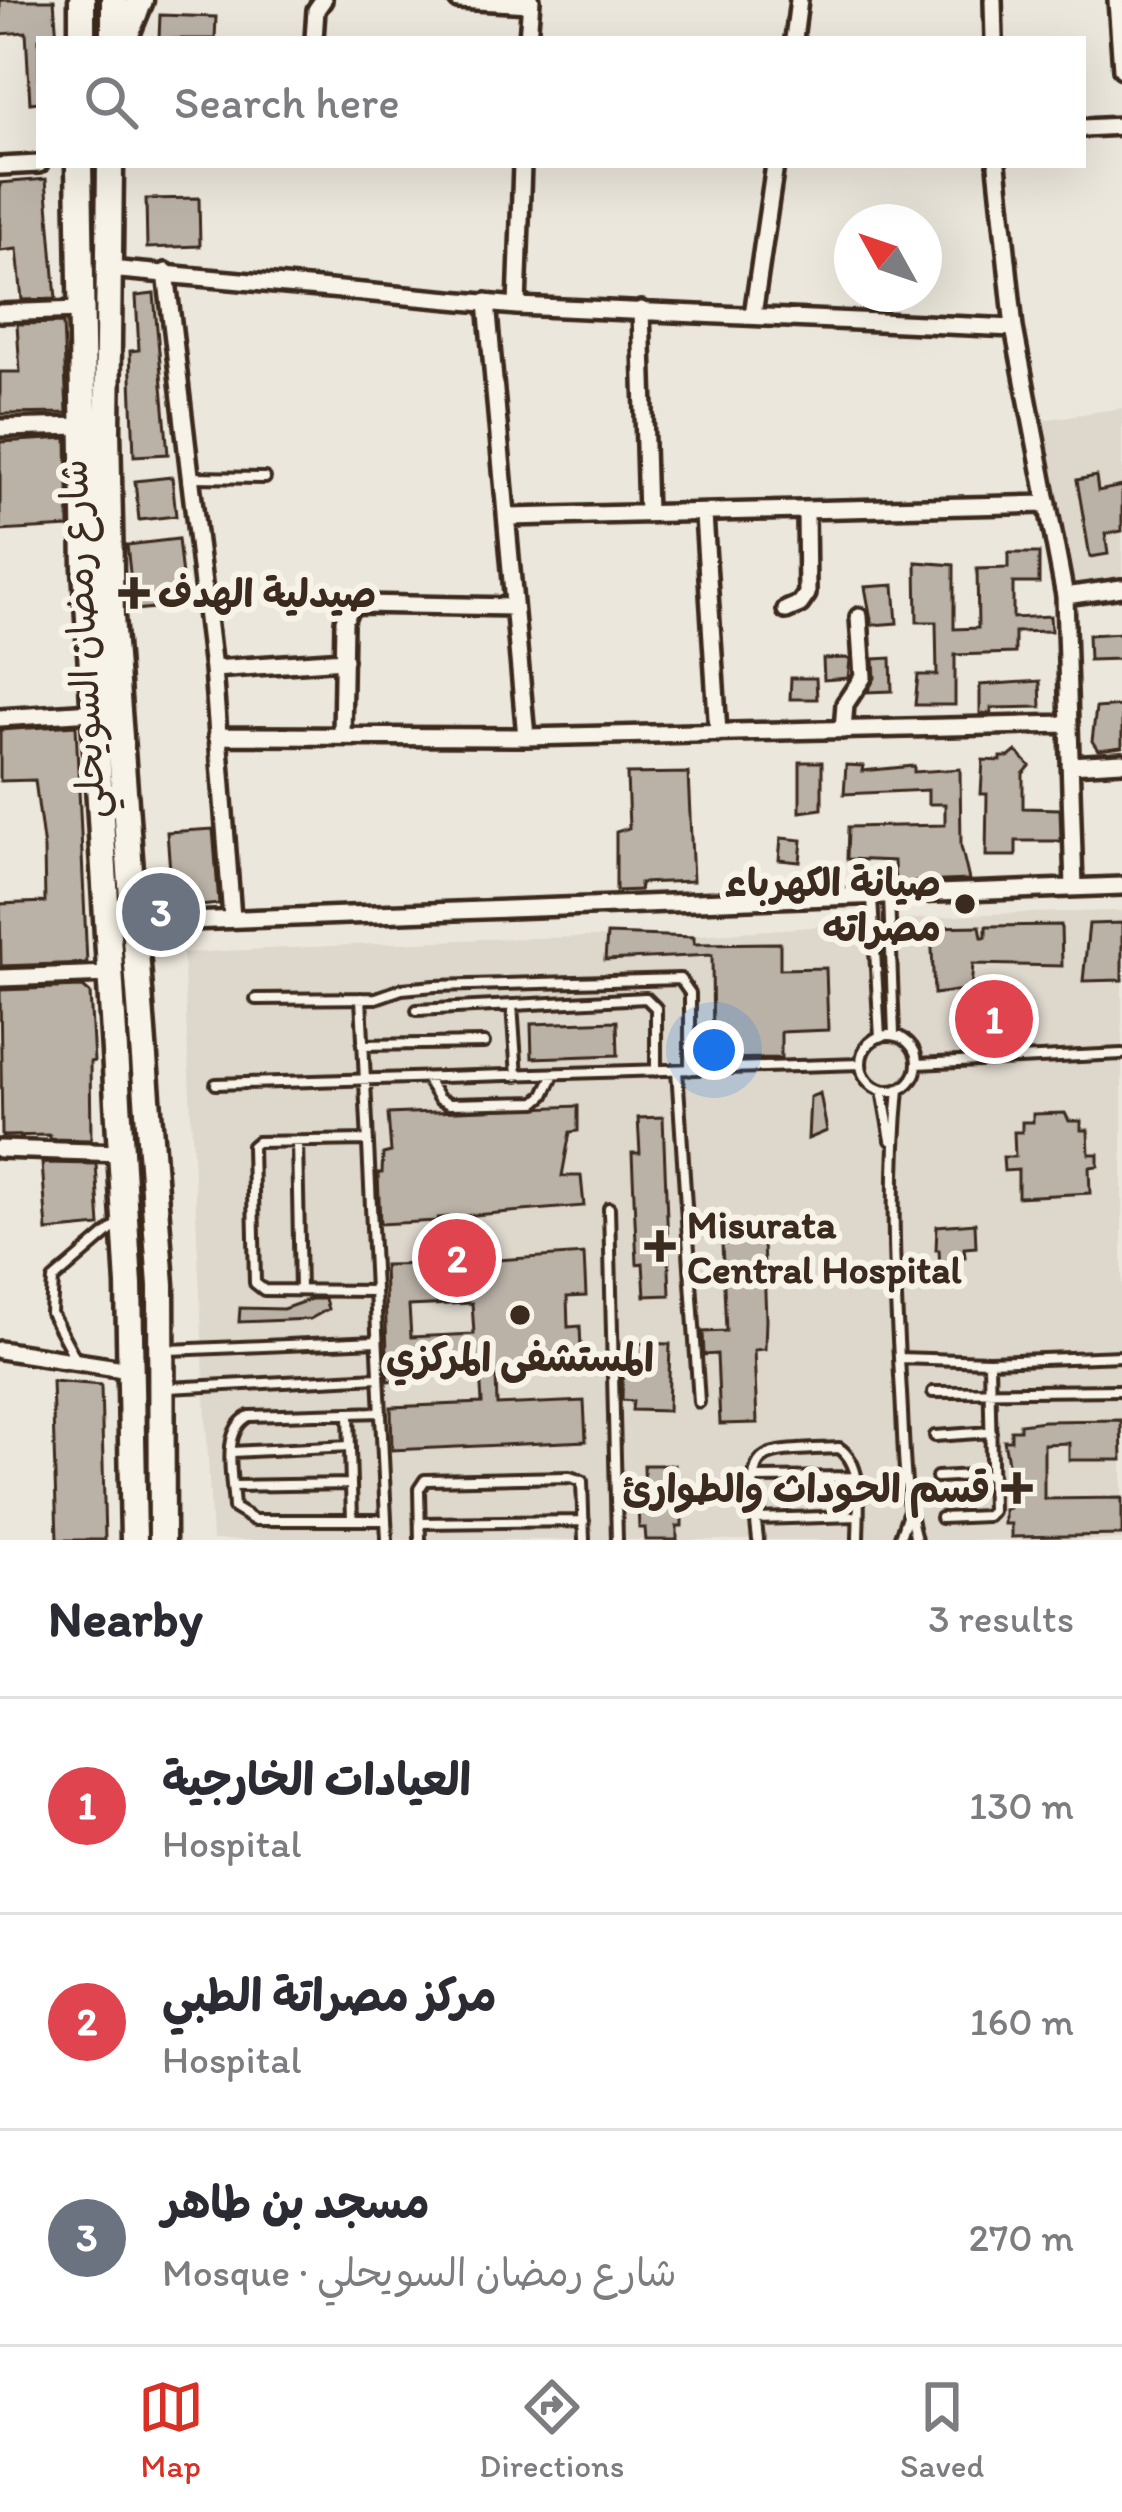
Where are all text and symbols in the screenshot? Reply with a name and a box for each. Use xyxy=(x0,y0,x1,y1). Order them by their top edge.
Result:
search box xyxy=(36,36,1086,168)
icon: search xyxy=(78,69,144,135)
text: Search here xyxy=(174,75,400,129)
north arrow xyxy=(834,204,942,312)
street label: شارع رمضان السويحلي xyxy=(49,458,125,820)
place label: صيدلية الهدف xyxy=(158,570,376,617)
marker: صيدلية الهدف xyxy=(121,580,147,606)
place label: صيانة الكهرباء مصراته xyxy=(724,859,941,951)
pin: 3 xyxy=(122,867,200,957)
marker: صيانة الكهرباء مصراته xyxy=(952,891,978,917)
pin: 1 xyxy=(955,974,1033,1064)
your location xyxy=(684,1020,744,1080)
place label: Misurata Central Hospital xyxy=(687,1201,962,1293)
pin: 2 xyxy=(418,1213,496,1303)
marker: Misurata Central Hospital xyxy=(644,1230,676,1262)
marker: المستشفى المركزي xyxy=(507,1302,533,1328)
place label: المستشفى المركزي xyxy=(386,1334,654,1386)
place label: قسم الحوداث والطوارئ xyxy=(622,1465,990,1518)
marker: قسم الحوداث والطوارئ xyxy=(1001,1472,1033,1504)
text: Nearby xyxy=(48,1588,203,1649)
text: 3 results xyxy=(928,1595,1074,1642)
text: العيادات الخارجية xyxy=(162,1752,471,1806)
text: 1 xyxy=(78,1782,96,1829)
text: 130 m xyxy=(969,1782,1074,1829)
text: Hospital xyxy=(162,1820,301,1867)
text: مركز مصراتة الطبي xyxy=(162,1968,497,2022)
text: 2 xyxy=(77,1998,97,2045)
text: 160 m xyxy=(970,1998,1074,2045)
text: Hospital xyxy=(162,2036,301,2083)
text: مسجد بن طاهر xyxy=(162,2175,430,2229)
text: 3 xyxy=(76,2214,98,2261)
text: 270 m xyxy=(969,2214,1074,2261)
text: Mosque · شارع رمضان السويحلي xyxy=(162,2249,677,2296)
tab: Map xyxy=(138,2374,204,2485)
tab: Directions xyxy=(479,2374,624,2485)
tab: Saved xyxy=(900,2374,984,2485)

